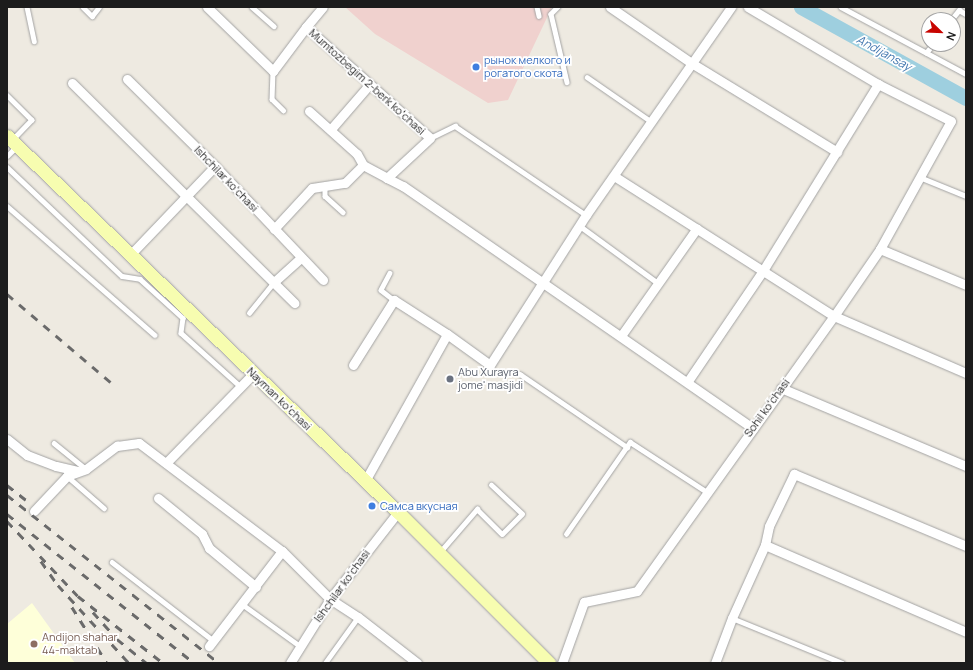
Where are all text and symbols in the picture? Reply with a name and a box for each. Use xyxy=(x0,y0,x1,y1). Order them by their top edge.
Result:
north arrow xyxy=(921,12,961,52)
street label: Mumtozbegim 2-berk koʻchasi xyxy=(306,26,428,138)
text: N xyxy=(943,30,960,43)
water label: Andijansay xyxy=(854,32,914,74)
place label: рынок мелкого и рогатого скота xyxy=(484,54,571,80)
marker: рынок мелкого и рогатого скота xyxy=(471,62,481,72)
street label: Ishchilar koʻchasi xyxy=(191,143,261,215)
street label: Nayman koʻchasi xyxy=(244,365,314,433)
place label: Abu Xurayra jome' masjidi xyxy=(458,366,523,392)
marker: Abu Xurayra jome' masjidi xyxy=(445,374,455,384)
street label: Sohil koʻchasi xyxy=(742,376,792,440)
place label: Самса вкусная xyxy=(380,499,458,513)
marker: Самса вкусная xyxy=(367,501,377,511)
street label: Ishchilar koʻchasi xyxy=(311,547,373,625)
place label: Andijon shahar 44-maktab xyxy=(42,631,118,657)
marker: Andijon shahar 44-maktab xyxy=(29,639,39,649)

